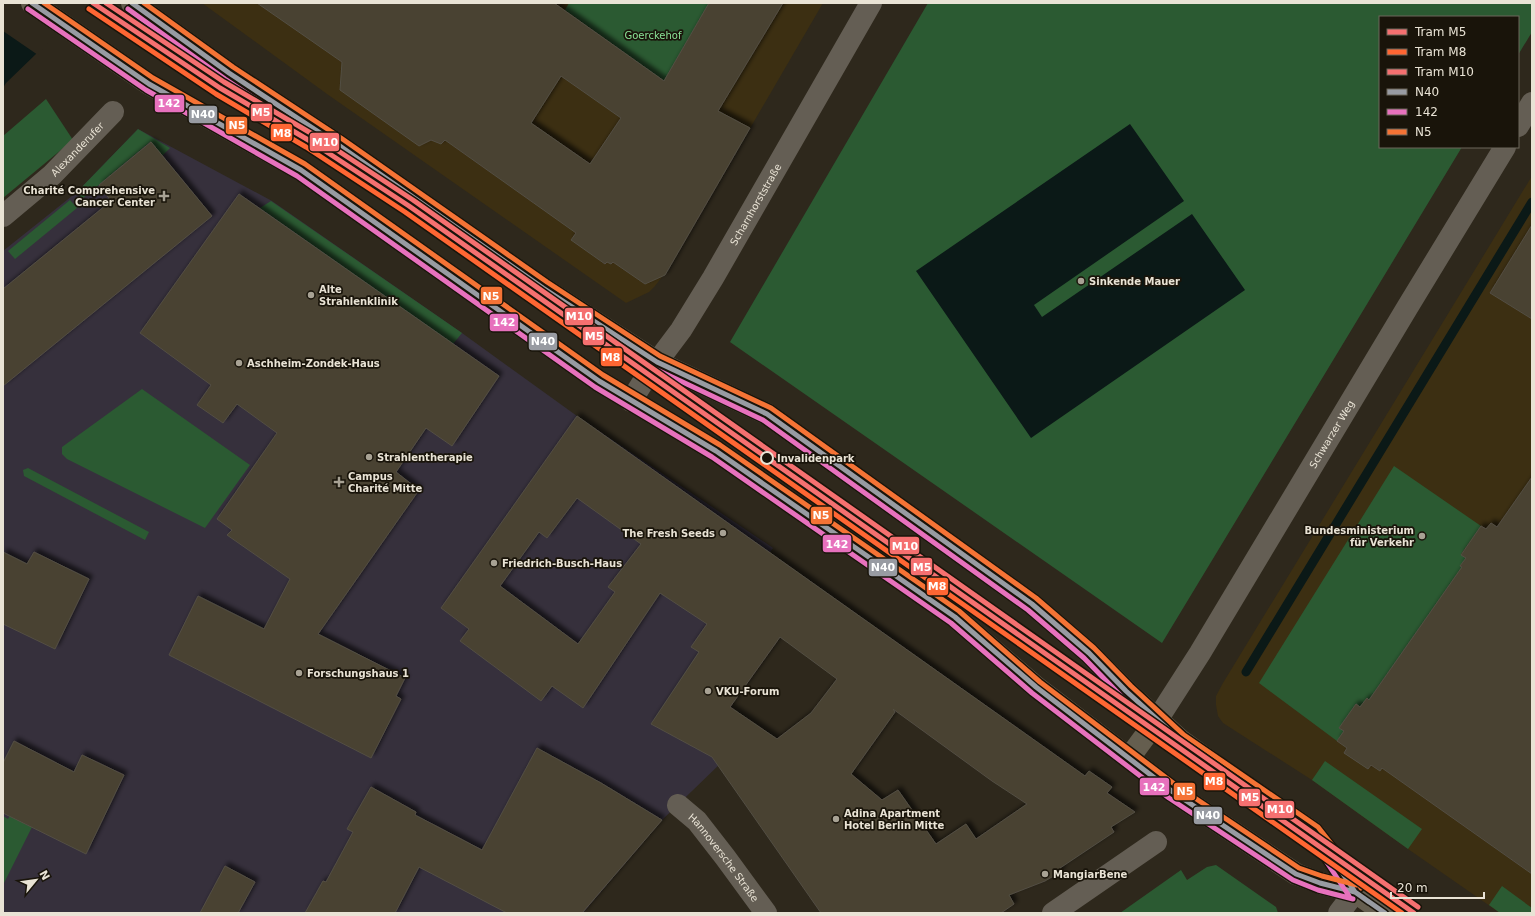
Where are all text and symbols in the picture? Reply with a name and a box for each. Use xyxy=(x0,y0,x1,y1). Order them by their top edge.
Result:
legend xyxy=(1379,16,1519,148)
text: Tram M5 xyxy=(1414,25,1466,39)
park label: Goerckehof xyxy=(625,30,682,41)
text: Tram M8 xyxy=(1414,45,1466,59)
text: Tram M10 xyxy=(1414,65,1474,79)
text: N40 xyxy=(1415,85,1439,99)
line badge: 142 xyxy=(154,94,185,113)
text: 142 xyxy=(158,97,180,110)
line badge: M5 xyxy=(250,103,273,122)
line badge: N40 xyxy=(188,105,218,124)
text: 142 xyxy=(1415,105,1438,119)
text: M5 xyxy=(252,106,270,119)
text: N40 xyxy=(191,108,216,121)
line badge: N5 xyxy=(225,116,248,135)
street label: Alexanderufer xyxy=(49,119,106,178)
text: N5 xyxy=(229,119,245,132)
line badge: M8 xyxy=(270,123,293,142)
text: N5 xyxy=(1415,125,1432,139)
text: M8 xyxy=(273,127,291,140)
line badge: M10 xyxy=(309,132,340,152)
text: M10 xyxy=(312,136,338,149)
street label: Scharnhorststraße xyxy=(728,162,783,247)
place label: Charité Comprehensive Cancer Center xyxy=(23,185,155,208)
marker: Charité Comprehensive Cancer Center xyxy=(158,190,170,202)
marker: Sinkende Mauer xyxy=(1076,276,1086,286)
place label: Sinkende Mauer xyxy=(1089,276,1180,287)
place label: Alte Strahlenklinik xyxy=(319,284,398,307)
line badge: N5 xyxy=(480,286,503,305)
marker: Alte Strahlenklinik xyxy=(306,290,316,300)
text: N5 xyxy=(483,290,499,303)
line badge: M10 xyxy=(564,307,594,326)
text: M10 xyxy=(566,310,592,323)
line badge: 142 xyxy=(489,313,519,332)
text: 142 xyxy=(493,316,515,329)
line badge: M5 xyxy=(582,326,605,346)
text: M5 xyxy=(585,330,603,343)
line badge: N40 xyxy=(528,332,558,351)
text: N40 xyxy=(531,335,556,348)
line badge: M8 xyxy=(600,347,623,367)
text: M8 xyxy=(602,351,620,364)
marker: Aschheim-Zondek-Haus xyxy=(234,358,244,368)
place label: Aschheim-Zondek-Haus xyxy=(247,358,380,369)
street label: Schwarzer Weg xyxy=(1307,398,1356,470)
marker: Invalidenpark xyxy=(760,451,774,465)
marker: Strahlentherapie xyxy=(364,452,374,462)
place label: Strahlentherapie xyxy=(377,452,473,463)
place label: Invalidenpark xyxy=(777,453,855,464)
place label: Campus Charité Mitte xyxy=(348,471,423,494)
marker: Campus Charité Mitte xyxy=(333,476,345,488)
line badge: N5 xyxy=(810,506,833,525)
text: N5 xyxy=(813,509,829,522)
place label: Bundesministerium für Verkehr xyxy=(1304,525,1414,548)
place label: The Fresh Seeds xyxy=(622,528,715,539)
marker: The Fresh Seeds xyxy=(718,528,728,538)
marker: Bundesministerium für Verkehr xyxy=(1417,531,1427,541)
line badge: 142 xyxy=(822,534,852,553)
line badge: M10 xyxy=(889,536,920,555)
text: 142 xyxy=(826,538,848,551)
text: M10 xyxy=(892,540,918,553)
line badge: M5 xyxy=(910,557,933,576)
marker: Friedrich-Busch-Haus xyxy=(489,558,499,568)
place label: Friedrich-Busch-Haus xyxy=(502,558,622,569)
line badge: N40 xyxy=(868,558,898,577)
text: N40 xyxy=(871,561,896,574)
text: M5 xyxy=(913,561,931,574)
line badge: M8 xyxy=(926,577,949,596)
text: M8 xyxy=(928,580,946,593)
marker: Forschungshaus 1 xyxy=(294,668,304,678)
place label: Forschungshaus 1 xyxy=(307,668,409,679)
marker: VKU-Forum xyxy=(703,686,713,696)
place label: VKU-Forum xyxy=(716,686,779,697)
line badge: M8 xyxy=(1203,772,1226,791)
text: M8 xyxy=(1205,775,1223,788)
line badge: 142 xyxy=(1139,777,1170,796)
text: 142 xyxy=(1143,781,1165,794)
line badge: N5 xyxy=(1173,782,1196,801)
text: N5 xyxy=(1177,785,1193,798)
line badge: M5 xyxy=(1238,788,1261,807)
text: M5 xyxy=(1241,791,1259,804)
line badge: M10 xyxy=(1264,800,1295,819)
text: M10 xyxy=(1267,803,1293,816)
line badge: N40 xyxy=(1193,806,1223,825)
place label: Adina Apartment Hotel Berlin Mitte xyxy=(844,808,944,831)
text: N40 xyxy=(1196,809,1221,822)
street label: Hannoversche Straße xyxy=(687,811,761,904)
marker: Adina Apartment Hotel Berlin Mitte xyxy=(831,814,841,824)
north arrow xyxy=(16,860,56,900)
text: N xyxy=(36,868,52,883)
marker: MangiarBene xyxy=(1040,869,1050,879)
place label: MangiarBene xyxy=(1053,869,1128,880)
scale bar xyxy=(1391,874,1484,900)
text: 20 m xyxy=(1397,881,1428,895)

